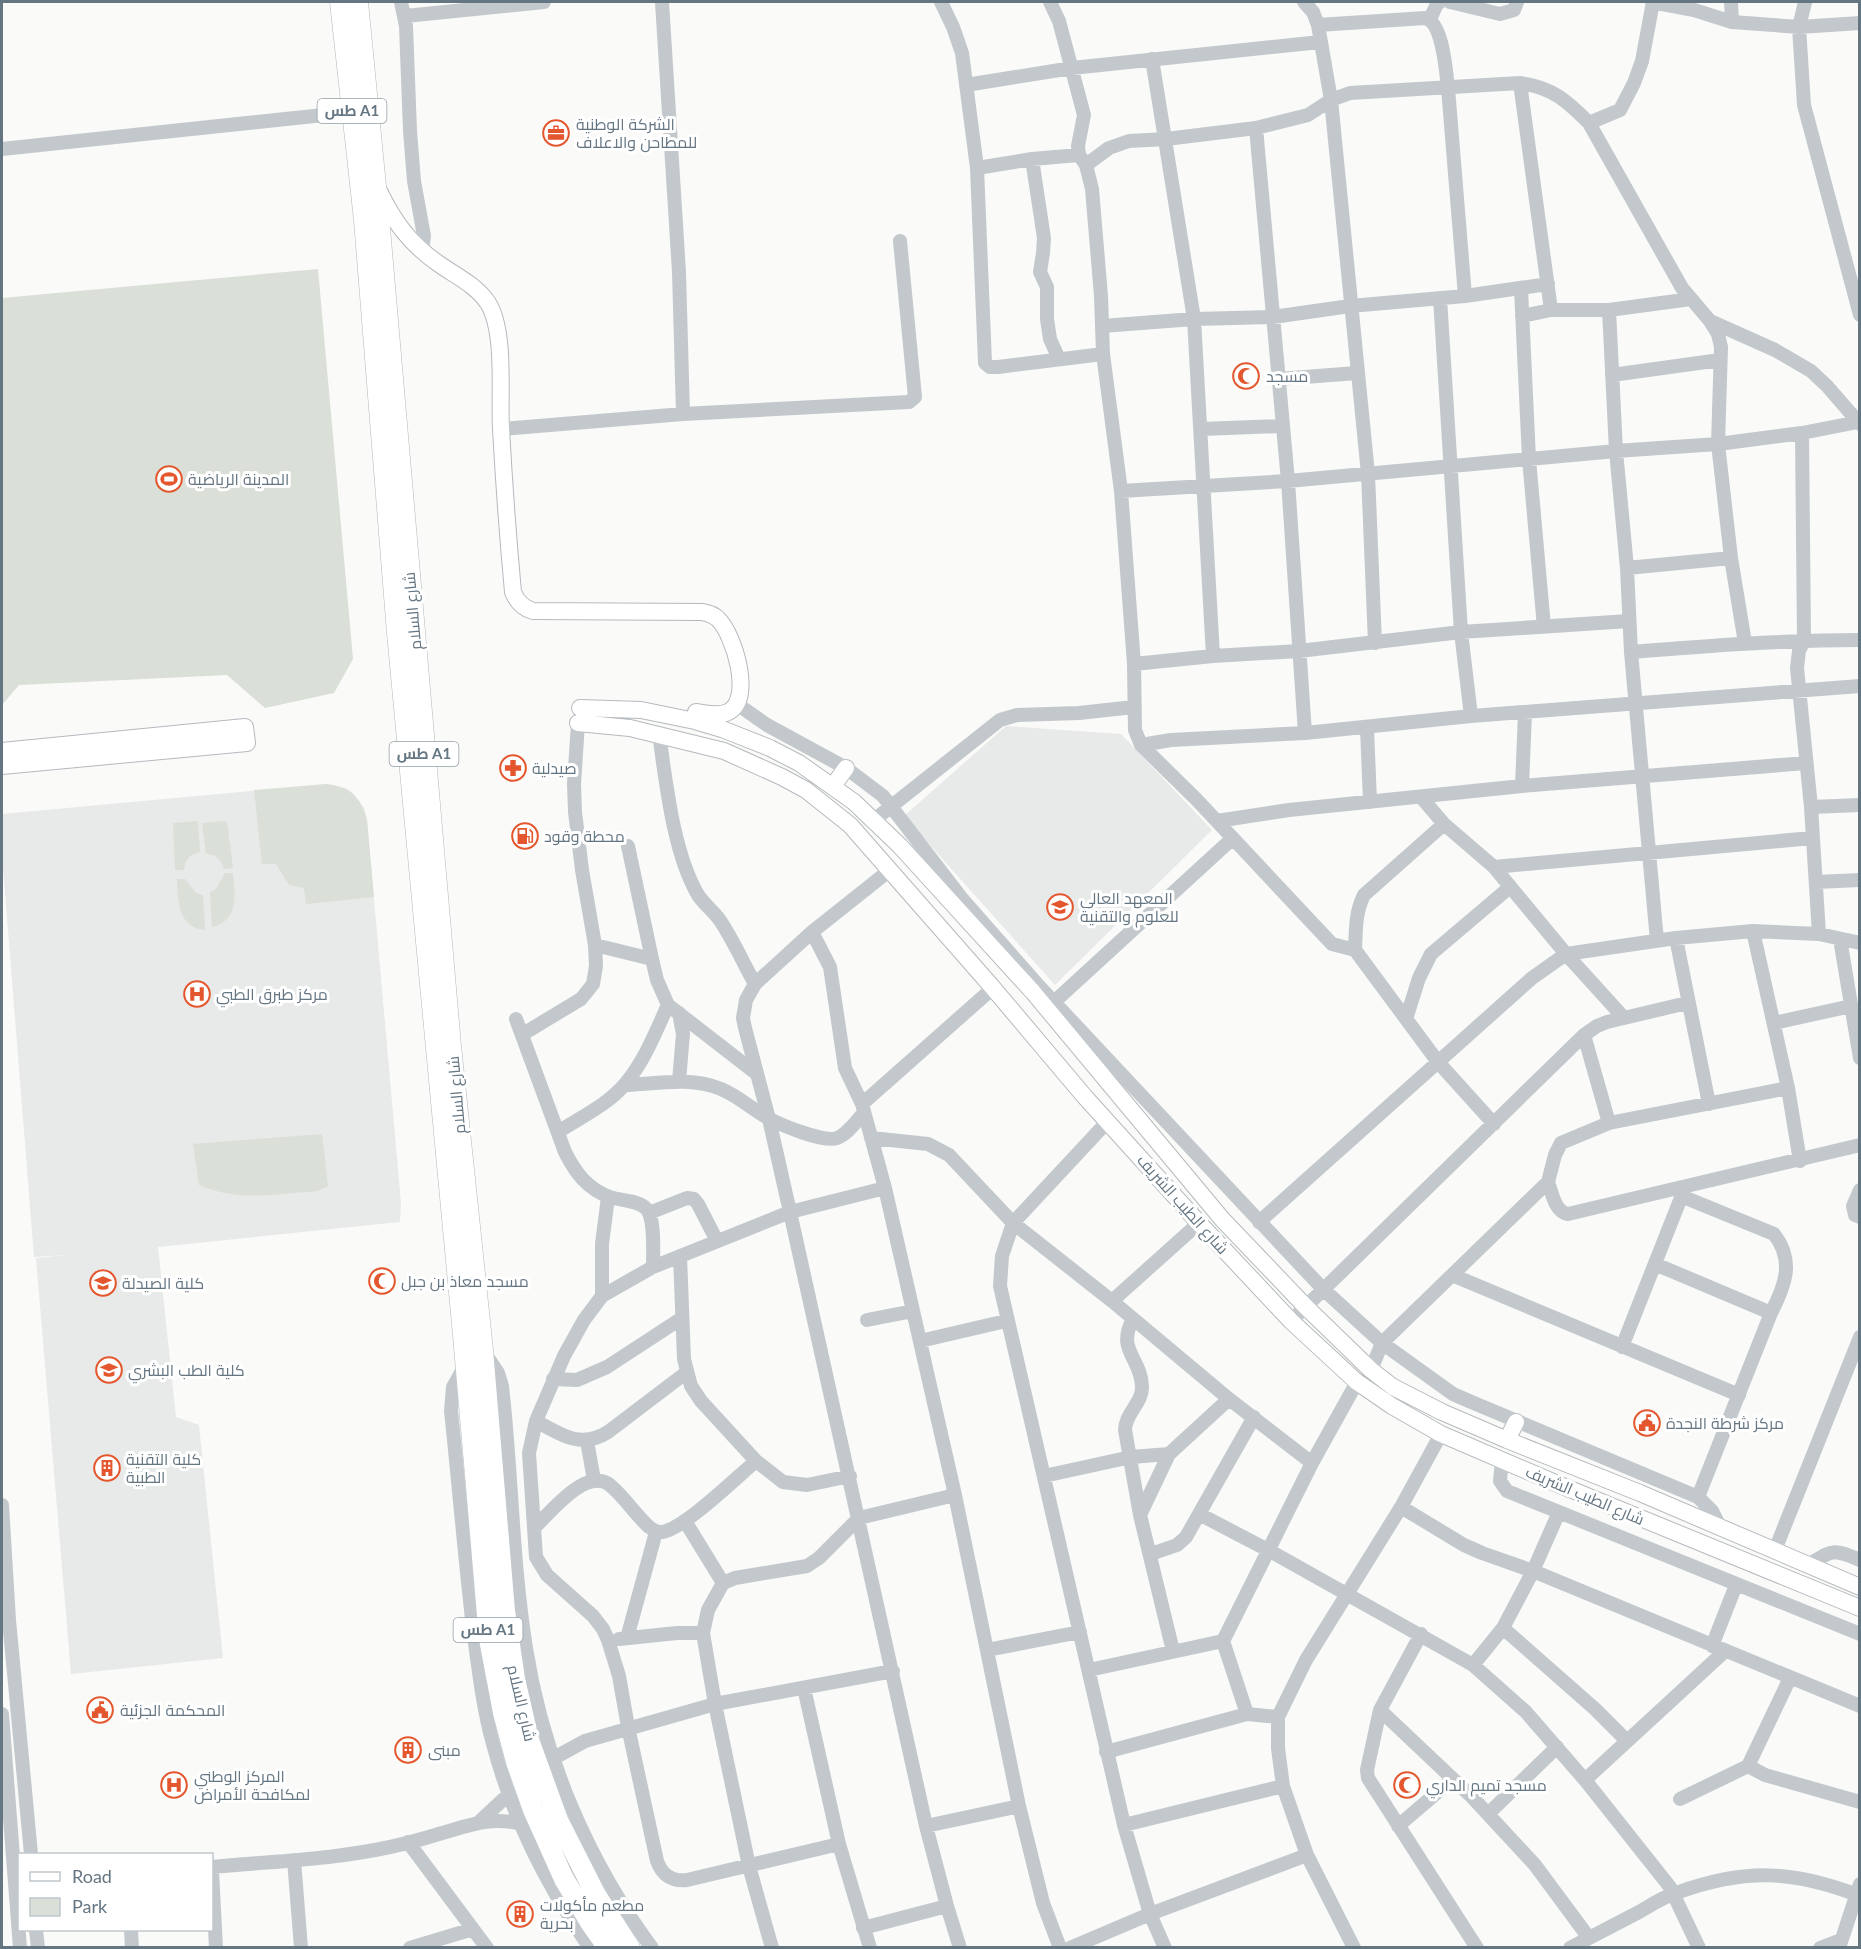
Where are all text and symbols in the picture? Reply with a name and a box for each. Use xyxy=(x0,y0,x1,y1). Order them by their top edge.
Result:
road number: طس A1 xyxy=(318,99,386,123)
place label: الشركة الوطنية للمطاحن والاعلاف xyxy=(576,114,697,153)
office icon: الشركة الوطنية للمطاحن والاعلاف xyxy=(541,118,571,148)
mosque icon: مسجد xyxy=(1231,361,1261,391)
place label: مسجد xyxy=(1266,366,1308,386)
sports icon: المدينة الرياضية xyxy=(154,464,184,494)
place label: المدينة الرياضية xyxy=(188,469,289,489)
street label: شارع السلام xyxy=(399,571,427,651)
road number: طس A1 xyxy=(390,742,458,766)
pharmacy icon: صيدلية xyxy=(498,753,528,783)
place label: صيدلية xyxy=(532,758,577,778)
fuel station icon: محطة وقود xyxy=(510,821,540,851)
place label: محطة وقود xyxy=(544,826,625,846)
place label: المعهد العالي للعلوم والتقنية xyxy=(1080,888,1179,928)
school or university icon: المعهد العالي للعلوم والتقنية xyxy=(1045,892,1075,922)
hospital icon: مركز طبرق الطبي xyxy=(182,979,212,1009)
place label: مركز طبرق الطبي xyxy=(216,984,328,1008)
street label: شارع السلام xyxy=(443,1055,471,1135)
street label: شارع الطيب الشريف xyxy=(1132,1150,1233,1259)
mosque icon: مسجد معاذ بن جبل xyxy=(367,1266,397,1296)
school or university icon: كلية الصيدلة xyxy=(88,1268,118,1298)
place label: مسجد معاذ بن جبل xyxy=(401,1271,529,1292)
place label: كلية الصيدلة xyxy=(122,1273,204,1293)
school or university icon: كلية الطب البشري xyxy=(94,1355,124,1385)
place label: كلية الطب البشري xyxy=(128,1360,245,1384)
public building icon: مركز شرطة النجدة xyxy=(1632,1408,1662,1438)
place label: مركز شرطة النجدة xyxy=(1666,1413,1784,1433)
place label: كلية التقنية الطبية xyxy=(126,1449,201,1487)
building icon: كلية التقنية الطبية xyxy=(92,1453,122,1483)
street label: شارع الطيب الشريف xyxy=(1522,1461,1647,1531)
road number: طس A1 xyxy=(454,1618,522,1642)
street label: شارع السلام xyxy=(501,1663,541,1744)
public building icon: المحكمة الجزئية xyxy=(85,1695,115,1725)
place label: المحكمة الجزئية xyxy=(120,1700,225,1720)
building icon: مبنى xyxy=(393,1735,423,1765)
place label: مبنى xyxy=(428,1740,461,1761)
place label: المركز الوطني لمكافحة الأمراض xyxy=(194,1766,310,1805)
hospital icon: المركز الوطني لمكافحة الأمراض xyxy=(159,1770,189,1800)
mosque icon: مسجد تميم الداري xyxy=(1392,1770,1422,1800)
place label: مسجد تميم الداري xyxy=(1426,1775,1547,1799)
legend xyxy=(18,1853,213,1931)
text: Road xyxy=(72,1865,112,1887)
text: Park xyxy=(72,1895,108,1917)
place label: مطعم مأكولات بحرية xyxy=(540,1895,644,1933)
building icon: مطعم مأكولات بحرية xyxy=(505,1899,535,1929)

